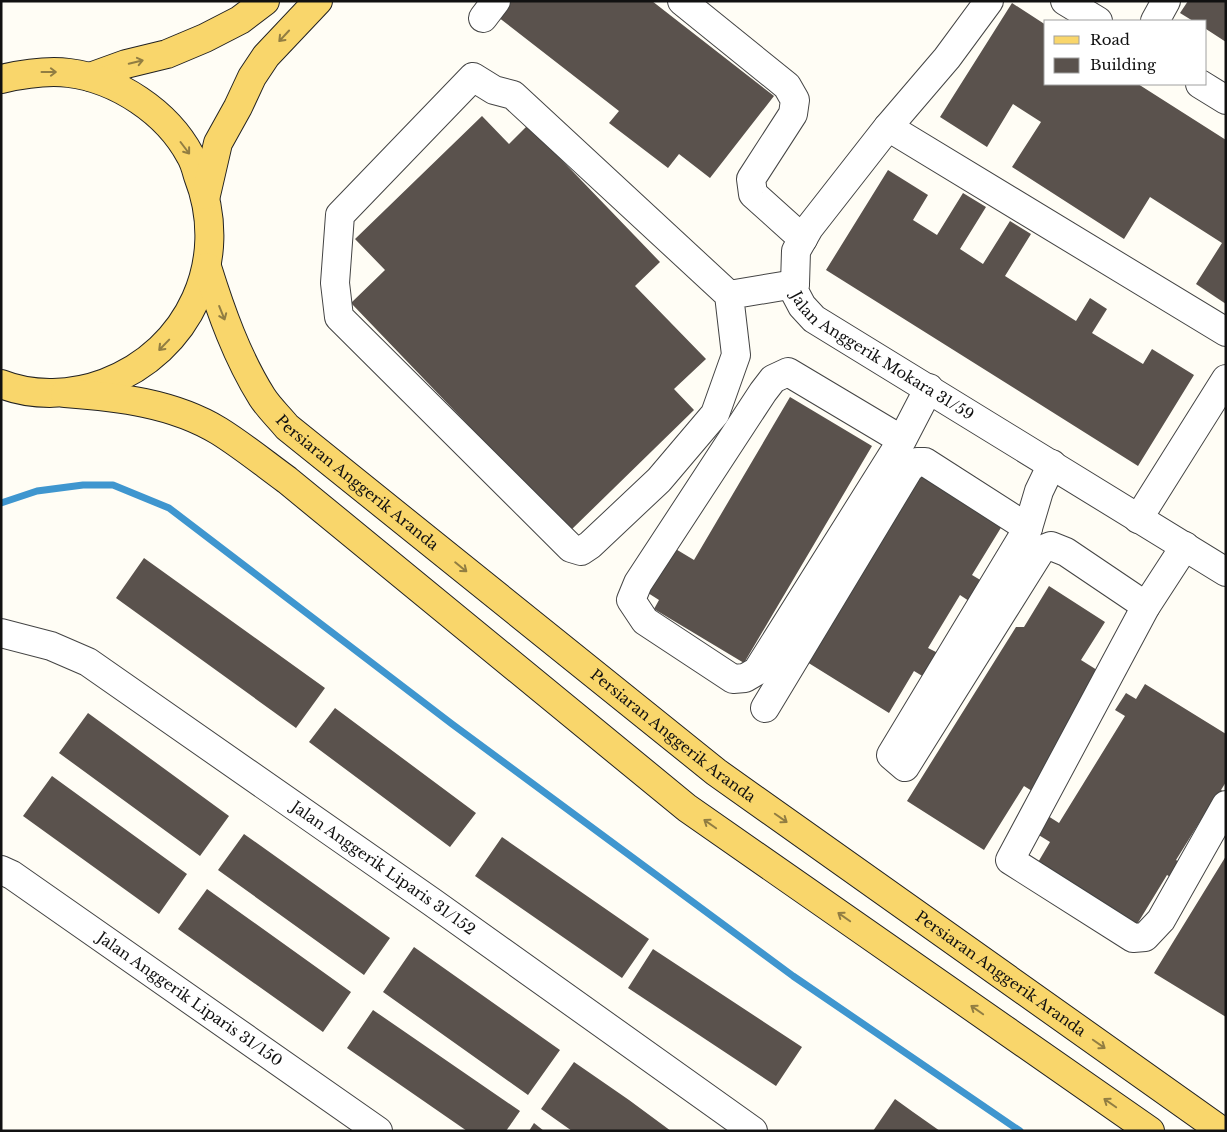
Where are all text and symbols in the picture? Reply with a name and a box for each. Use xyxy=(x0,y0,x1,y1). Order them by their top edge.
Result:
legend xyxy=(1044,20,1207,85)
one-way arrow xyxy=(279,30,290,43)
text: Road xyxy=(1090,30,1130,49)
text: Building xyxy=(1090,55,1157,74)
one-way arrow xyxy=(128,57,144,66)
one-way arrow xyxy=(40,67,57,77)
one-way arrow xyxy=(180,141,190,155)
street label: Jalan Anggerik Mokara 31/59 xyxy=(786,286,978,424)
one-way arrow xyxy=(218,305,228,320)
one-way arrow xyxy=(158,339,170,351)
street label: Persiaran Anggerik Aranda xyxy=(272,411,443,555)
one-way arrow xyxy=(454,561,467,572)
street label: Persiaran Anggerik Aranda xyxy=(587,665,760,806)
street label: Jalan Anggerik Liparis 31/152 xyxy=(286,796,479,939)
one-way arrow xyxy=(774,813,788,823)
one-way arrow xyxy=(704,819,718,829)
street label: Persiaran Anggerik Aranda xyxy=(912,906,1090,1041)
one-way arrow xyxy=(837,912,851,922)
street label: Jalan Anggerik Liparis 31/150 xyxy=(92,926,286,1070)
one-way arrow xyxy=(970,1005,984,1015)
one-way arrow xyxy=(1092,1039,1106,1049)
one-way arrow xyxy=(1104,1098,1118,1108)

